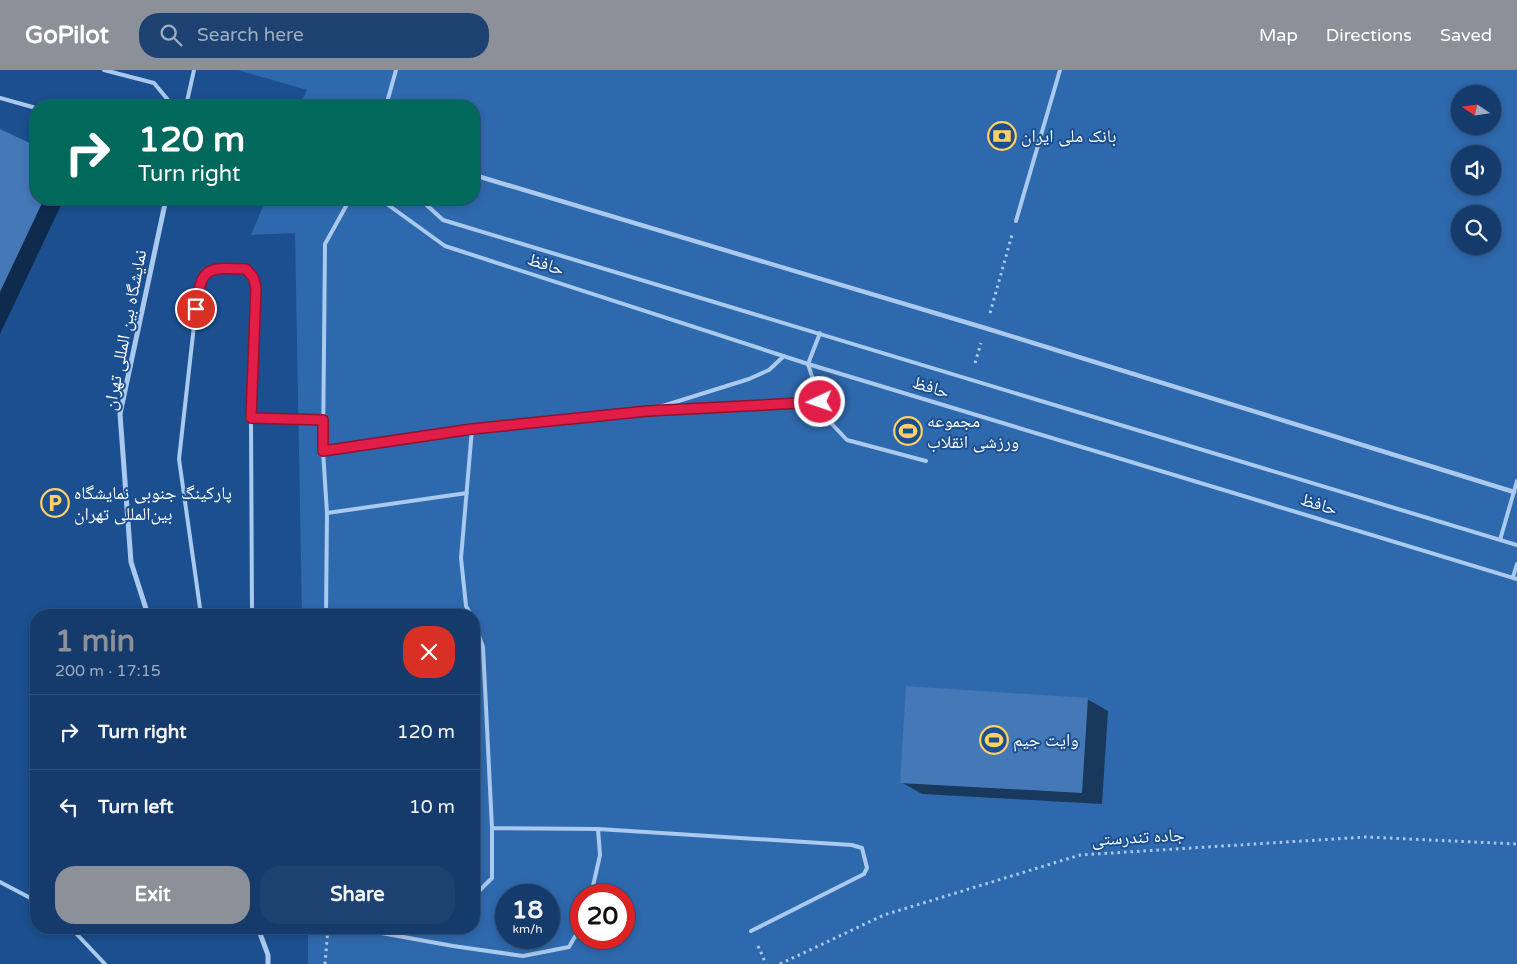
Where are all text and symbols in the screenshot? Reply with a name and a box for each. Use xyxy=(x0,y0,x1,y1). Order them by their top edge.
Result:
search box xyxy=(139,13,489,58)
text: GoPilot xyxy=(25,21,109,50)
icon: search xyxy=(157,21,185,49)
text: Search here xyxy=(197,24,304,46)
text: Map xyxy=(1259,24,1298,46)
text: Directions xyxy=(1326,24,1412,46)
text: Saved xyxy=(1440,24,1492,46)
north arrow xyxy=(1451,85,1501,135)
map controls xyxy=(1451,85,1501,255)
text: 120 m xyxy=(138,119,245,161)
icon: right xyxy=(55,120,120,185)
bank icon: بانک ملی ایران xyxy=(987,121,1017,151)
place label: بانک ملی ایران xyxy=(1021,125,1116,147)
button: sound xyxy=(1451,145,1501,195)
text: Turn right xyxy=(138,161,240,187)
button: search xyxy=(1451,205,1501,255)
street label: نمایشگاه بین المللی تهران xyxy=(99,248,151,412)
street label: حافظ xyxy=(525,248,567,280)
pin xyxy=(175,288,217,330)
icon: arrive xyxy=(182,295,210,323)
street label: حافظ xyxy=(910,371,952,403)
position arrow xyxy=(793,375,845,427)
place label: مجموعه ورزشی انقلاب xyxy=(927,410,1019,453)
sports icon: مجموعه ورزشی انقلاب xyxy=(893,416,923,446)
place label: پارکینگ جنوبی نمایشگاه بین‌المللی تهران xyxy=(74,482,232,525)
parking icon: پارکینگ جنوبی نمایشگاه بین‌المللی تهران xyxy=(40,488,70,518)
street label: حافظ xyxy=(1298,488,1340,520)
text: 1 min xyxy=(55,623,135,660)
button: close xyxy=(403,626,455,678)
text: 200 m · 17:15 xyxy=(55,661,161,681)
icon: right xyxy=(55,718,83,746)
text: Turn right xyxy=(98,721,186,743)
text: 120 m xyxy=(397,721,455,743)
sports icon: وایت جیم xyxy=(979,725,1009,755)
place label: وایت جیم xyxy=(1013,729,1079,752)
icon: left xyxy=(55,793,83,821)
text: Turn left xyxy=(98,796,174,818)
text: 10 m xyxy=(409,796,455,818)
street label: جاده تندرستی xyxy=(1091,824,1185,850)
button: Exit xyxy=(55,866,250,924)
button: Share xyxy=(260,866,455,924)
speed limit sign: 20 xyxy=(570,884,635,949)
text: 18 xyxy=(512,895,543,925)
text: km/h xyxy=(512,922,543,936)

